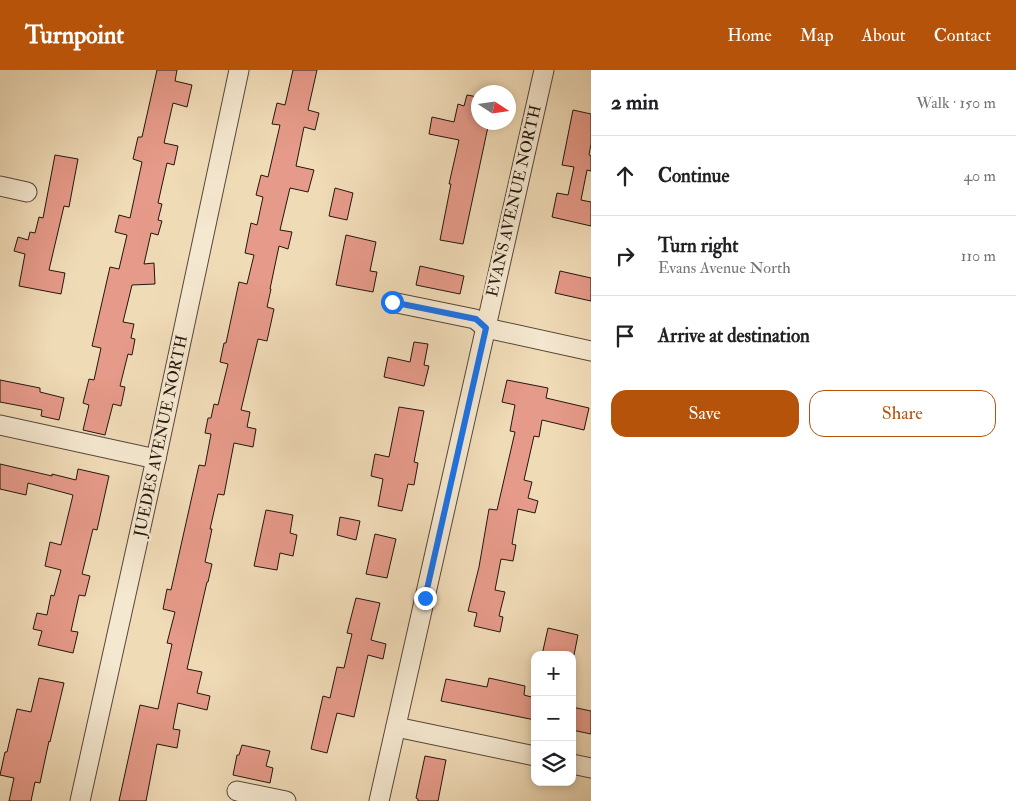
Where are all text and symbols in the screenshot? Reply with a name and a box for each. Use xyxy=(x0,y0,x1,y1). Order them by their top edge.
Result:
text: Turnpoint xyxy=(25,20,124,51)
text: Home xyxy=(727,24,772,47)
text: Map xyxy=(800,24,834,47)
text: About xyxy=(862,24,906,47)
text: Contact xyxy=(934,24,991,47)
north arrow xyxy=(471,85,516,130)
text: 2 min xyxy=(611,89,659,116)
text: Walk · 150 m xyxy=(916,93,996,113)
street label: EVANS AVENUE NORTH xyxy=(482,103,546,299)
icon: ahead xyxy=(611,162,639,190)
text: Continue xyxy=(658,164,729,188)
text: 40 m xyxy=(963,166,996,186)
text: Turn right xyxy=(658,234,738,258)
icon: right xyxy=(611,242,639,270)
text: 110 m xyxy=(961,246,996,266)
text: Evans Avenue North xyxy=(658,258,791,278)
route start xyxy=(381,291,404,314)
icon: arrive xyxy=(611,322,639,350)
text: Arrive at destination xyxy=(658,324,810,348)
street label: JUEDES AVENUE NORTH xyxy=(130,333,193,540)
button: Save xyxy=(611,390,799,437)
button: Share xyxy=(809,390,996,437)
route end xyxy=(414,587,437,610)
map controls xyxy=(531,651,576,786)
button: + xyxy=(531,651,576,696)
button: − xyxy=(531,696,576,741)
button: layers xyxy=(531,741,576,786)

